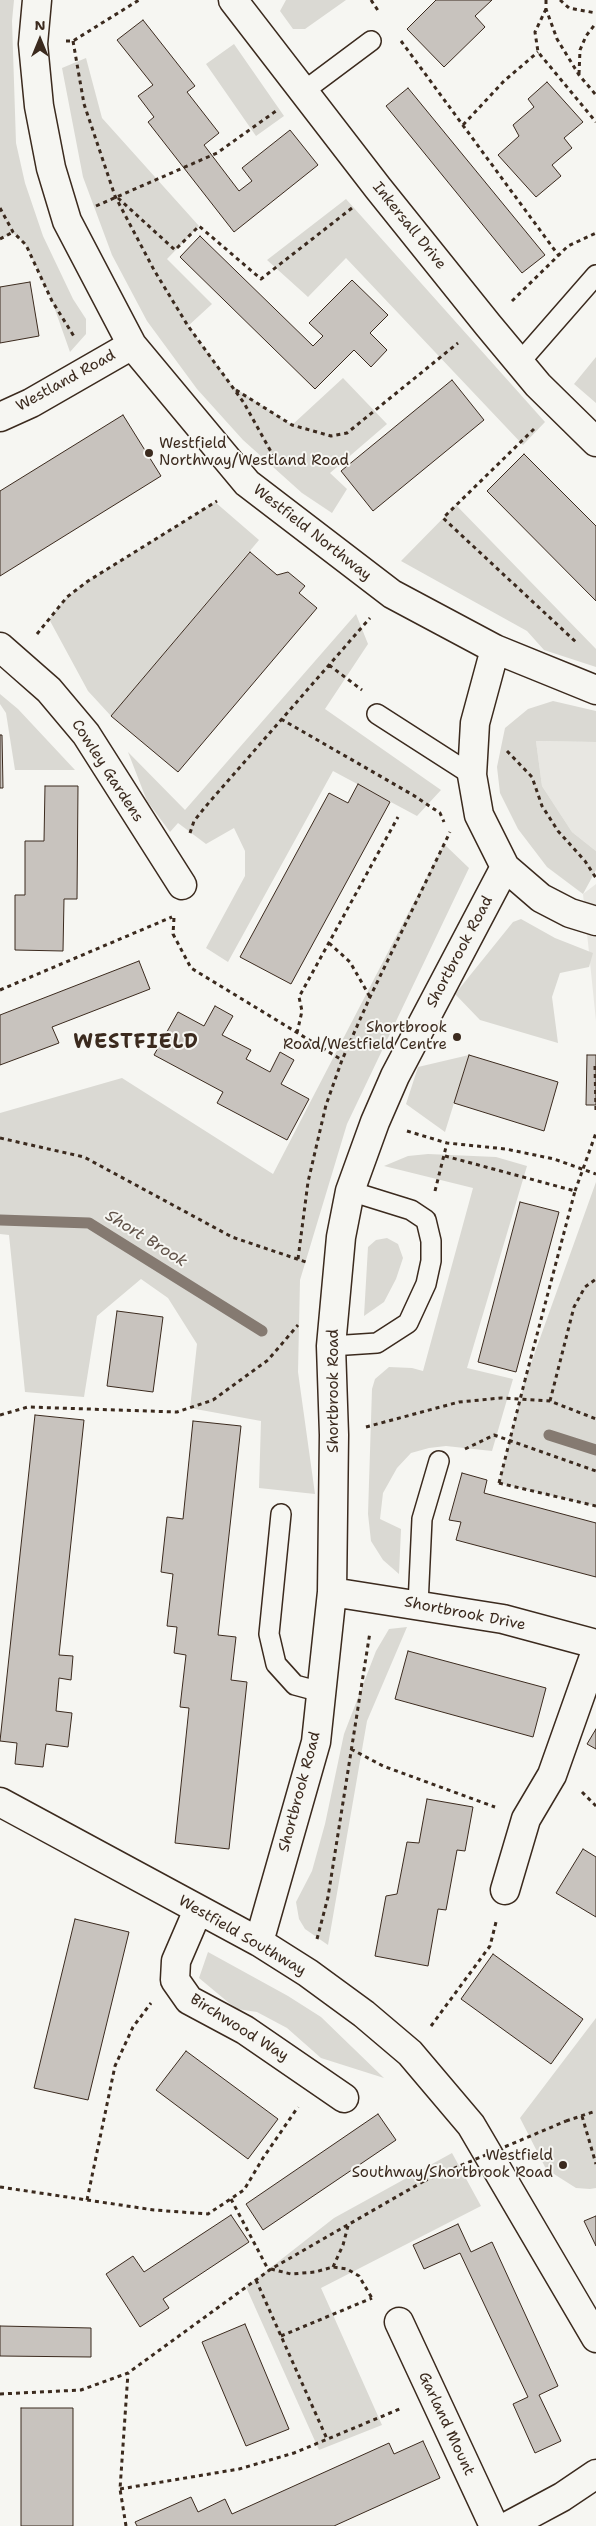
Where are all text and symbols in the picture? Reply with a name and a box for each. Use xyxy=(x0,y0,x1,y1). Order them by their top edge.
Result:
north arrow xyxy=(15,15,65,65)
text: N xyxy=(34,16,46,34)
street label: Inkersall Drive xyxy=(368,179,450,273)
street label: Westland Road xyxy=(13,346,119,416)
place label: Westfield Northway/Westland Road xyxy=(159,435,349,470)
marker: Westfield Northway/Westland Road xyxy=(143,447,155,459)
street label: Westfield Northway xyxy=(249,481,375,585)
street label: Cowley Gardens xyxy=(67,716,147,826)
street label: Shortbrook Road xyxy=(423,893,497,1011)
place label: Shortbrook Road/Westfield Centre xyxy=(283,1019,447,1054)
district label: WESTFIELD xyxy=(72,1031,200,1055)
marker: Shortbrook Road/Westfield Centre xyxy=(451,1031,463,1043)
water label: Short Brook xyxy=(102,1206,190,1272)
street label: Shortbrook Road xyxy=(325,1329,343,1453)
street label: Shortbrook Drive xyxy=(403,1593,527,1635)
street label: Shortbrook Road xyxy=(275,1730,325,1854)
street label: Westfield Southway xyxy=(175,1892,309,1980)
street label: Birchwood Way xyxy=(186,1991,292,2065)
place label: Westfield Southway/Shortbrook Road xyxy=(352,2147,553,2182)
marker: Westfield Southway/Shortbrook Road xyxy=(557,2159,569,2171)
street label: Garland Mount xyxy=(414,2369,478,2479)

